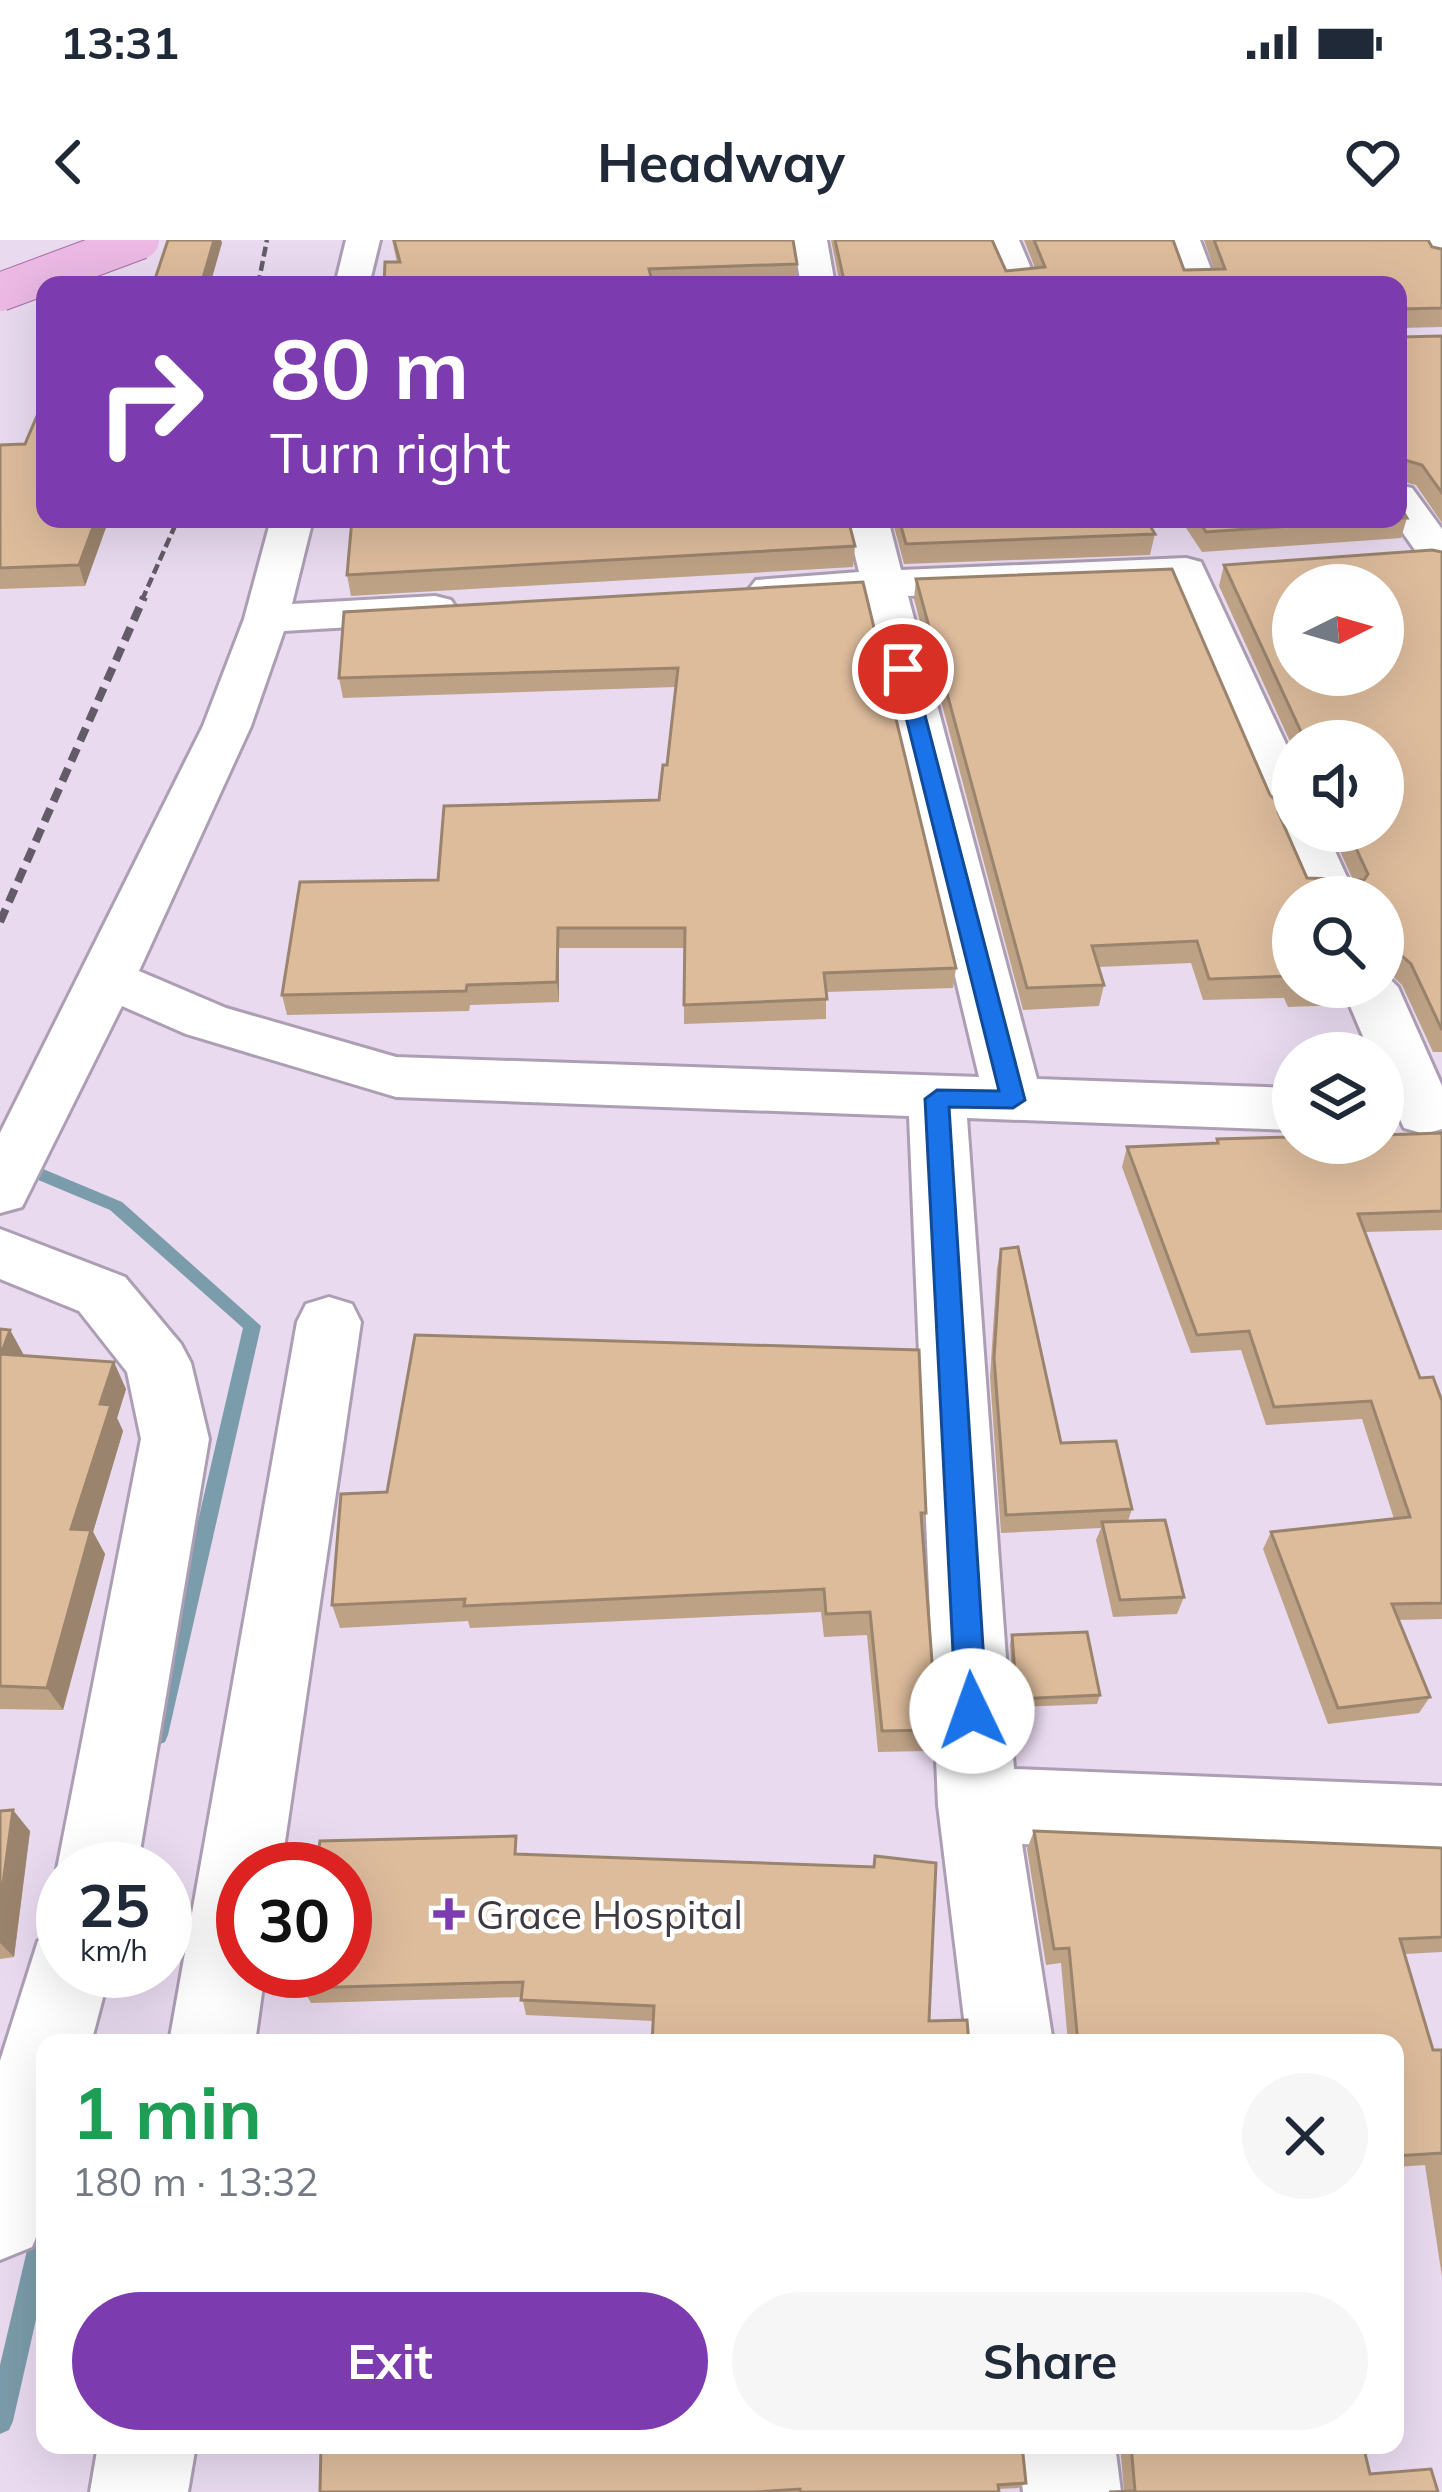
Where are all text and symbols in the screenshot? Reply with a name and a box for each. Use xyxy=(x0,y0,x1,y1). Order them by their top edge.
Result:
text: 13:31 xyxy=(60,14,179,70)
text: Headway xyxy=(597,128,845,196)
icon: back xyxy=(36,129,102,195)
icon: heart xyxy=(1340,129,1406,195)
text: 80 m xyxy=(270,315,469,420)
icon: right xyxy=(72,324,228,480)
text: Turn right xyxy=(270,419,511,487)
north arrow xyxy=(1272,564,1404,696)
map controls xyxy=(1272,564,1404,1164)
pin xyxy=(852,618,954,720)
icon: arrive xyxy=(870,636,936,702)
button: sound xyxy=(1272,720,1404,852)
button: search xyxy=(1272,876,1404,1008)
button: layers xyxy=(1272,1032,1404,1164)
position arrow xyxy=(909,1648,1035,1774)
speed limit sign: 30 xyxy=(216,1842,372,1998)
text: 25 xyxy=(78,1867,150,1942)
place label: Grace Hospital xyxy=(476,1890,743,1939)
marker: Grace Hospital xyxy=(433,1898,465,1930)
text: km/h xyxy=(80,1931,148,1969)
text: 1 min xyxy=(72,2067,262,2157)
button: close xyxy=(1242,2073,1368,2199)
text: 180 m · 13:32 xyxy=(72,2157,318,2206)
button: Exit xyxy=(72,2292,708,2430)
button: Share xyxy=(732,2292,1368,2430)

